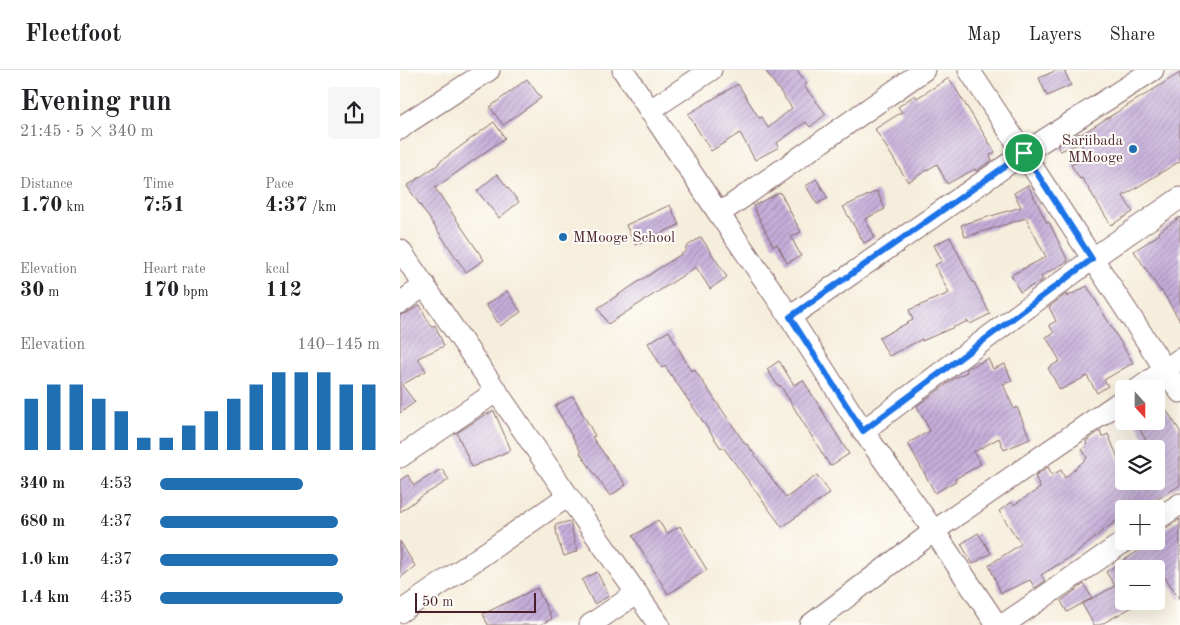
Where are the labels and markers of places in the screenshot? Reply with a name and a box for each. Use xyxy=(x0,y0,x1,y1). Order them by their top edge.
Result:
pin xyxy=(1003,132,1045,174)
place label: Sariibada MMooge xyxy=(1062,134,1124,166)
marker: Sariibada MMooge xyxy=(1127,143,1139,155)
marker: MMooge School xyxy=(557,231,569,243)
place label: MMooge School xyxy=(573,231,675,246)

